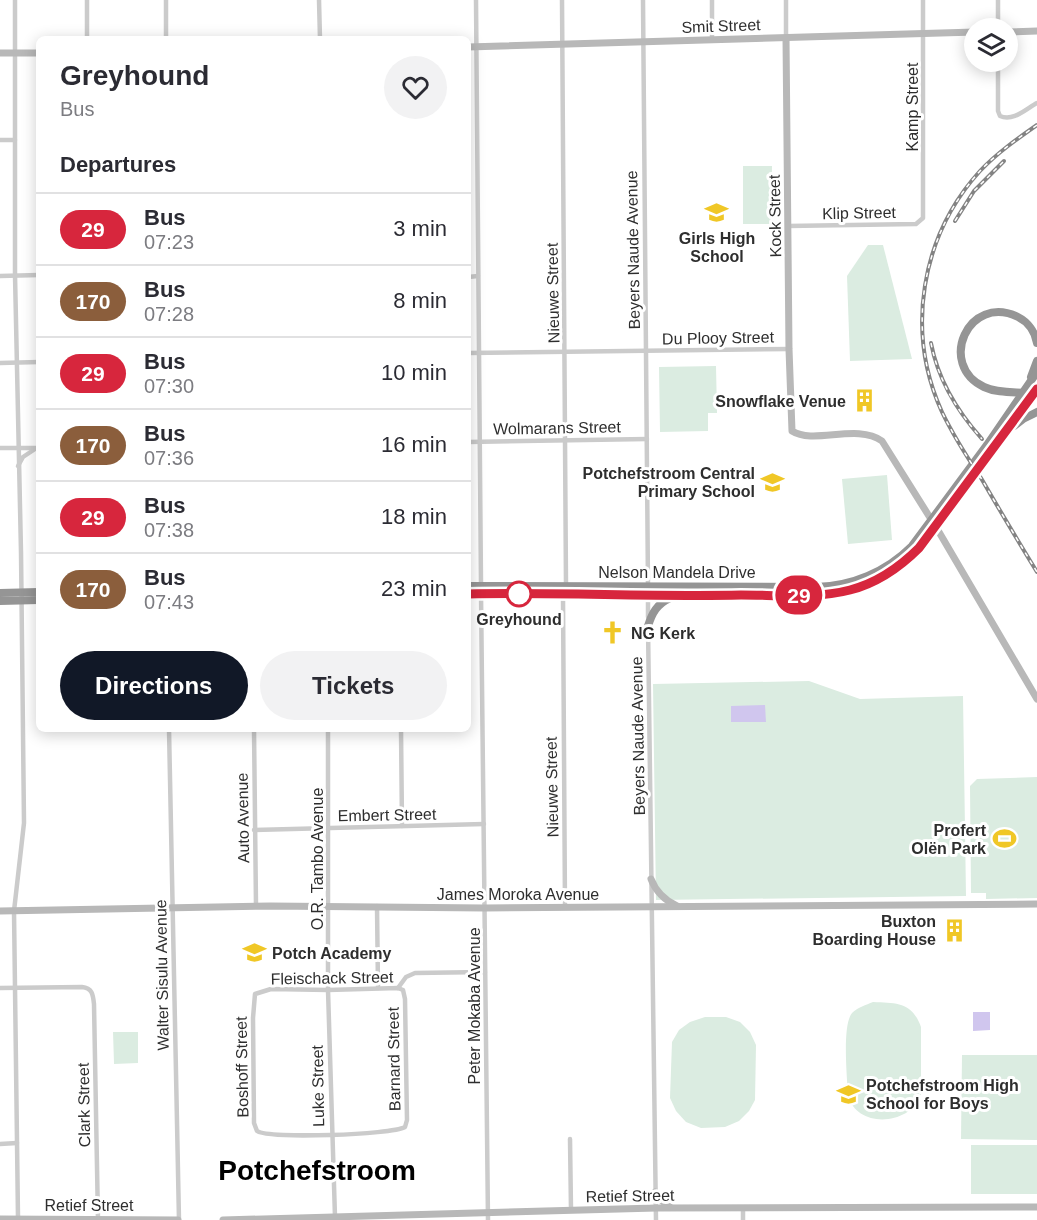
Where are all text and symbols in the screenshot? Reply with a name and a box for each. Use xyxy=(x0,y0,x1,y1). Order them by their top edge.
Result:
street label: Smit Street xyxy=(681,16,761,36)
map controls xyxy=(964,18,1018,72)
button: layers xyxy=(964,18,1018,72)
button: heart xyxy=(384,56,447,119)
text: Greyhound xyxy=(60,60,209,91)
street label: Kamp Street xyxy=(904,62,921,151)
text: Bus xyxy=(60,98,94,120)
text: Departures xyxy=(60,152,176,177)
street label: Beyers Naude Avenue xyxy=(623,170,643,330)
street label: Kock Street xyxy=(766,174,784,257)
school or university icon: Girls High School xyxy=(704,200,730,226)
street label: Klip Street xyxy=(822,204,897,222)
text: Bus xyxy=(144,205,186,230)
text: 3 min xyxy=(393,216,447,241)
text: 29 xyxy=(81,218,105,241)
place label: Girls High School xyxy=(679,230,755,265)
text: 07:23 xyxy=(144,231,194,253)
street label: Nieuwe Street xyxy=(544,242,562,343)
text: Bus xyxy=(144,277,186,302)
text: 8 min xyxy=(393,288,447,313)
text: 170 xyxy=(75,290,111,313)
text: 07:28 xyxy=(144,303,194,325)
street label: Du Plooy Street xyxy=(662,329,775,347)
text: Bus xyxy=(144,349,186,374)
text: 10 min xyxy=(381,360,447,385)
text: 29 xyxy=(81,362,105,385)
text: 07:30 xyxy=(144,375,194,397)
building icon: Snowflake Venue xyxy=(851,388,877,414)
place label: Snowflake Venue xyxy=(715,393,846,410)
street label: Wolmarans Street xyxy=(493,418,622,438)
text: Bus xyxy=(144,421,186,446)
text: 16 min xyxy=(381,432,447,457)
text: 170 xyxy=(75,434,111,457)
text: 07:36 xyxy=(144,447,194,469)
place label: Potchefstroom Central Primary School xyxy=(583,465,755,500)
school or university icon: Potchefstroom Central Primary School xyxy=(760,469,786,495)
text: Bus xyxy=(144,493,186,518)
text: 18 min xyxy=(381,504,447,529)
text: 29 xyxy=(81,506,105,529)
text: 07:38 xyxy=(144,519,194,541)
street label: Nelson Mandela Drive xyxy=(598,564,756,581)
text: Bus xyxy=(144,565,186,590)
text: 23 min xyxy=(381,576,447,601)
line badge: 29 xyxy=(772,576,826,614)
text: 170 xyxy=(75,578,111,601)
marker: Greyhound xyxy=(506,581,532,607)
text: 29 xyxy=(787,584,811,607)
text: 07:43 xyxy=(144,591,194,613)
place label: Greyhound xyxy=(476,611,562,628)
church icon: NG Kerk xyxy=(600,620,626,646)
place label: NG Kerk xyxy=(631,625,695,642)
button: Directions xyxy=(60,651,248,720)
button: Tickets xyxy=(260,651,447,720)
street label: Beyers Naude Avenue xyxy=(628,656,648,816)
street label: Nieuwe Street xyxy=(543,736,561,837)
street label: Auto Avenue xyxy=(234,773,252,863)
street label: O.R. Tambo Avenue xyxy=(309,788,326,930)
street label: Embert Street xyxy=(338,806,437,824)
place label: Profert Olën Park xyxy=(911,822,987,857)
sports icon: Profert Olën Park xyxy=(991,826,1017,852)
street label: James Moroka Avenue xyxy=(437,886,599,903)
street label: Walter Sisulu Avenue xyxy=(152,899,172,1051)
place label: Buxton Boarding House xyxy=(812,913,936,948)
building icon: Buxton Boarding House xyxy=(941,917,967,943)
street label: Peter Mokaba Avenue xyxy=(466,927,483,1085)
school or university icon: Potch Academy xyxy=(241,940,267,966)
place label: Potch Academy xyxy=(272,945,392,962)
street label: Fleischack Street xyxy=(271,968,394,988)
street label: Barnard Street xyxy=(385,1006,403,1111)
street label: Boshoff Street xyxy=(233,1016,251,1118)
street label: Luke Street xyxy=(309,1044,327,1127)
street label: Clark Street xyxy=(75,1062,93,1147)
place label: Potchefstroom High School for Boys xyxy=(866,1077,1019,1112)
school or university icon: Potchefstroom High School for Boys xyxy=(835,1081,861,1107)
district label: Potchefstroom xyxy=(218,1155,416,1186)
street label: Retief Street xyxy=(585,1187,675,1205)
street label: Retief Street xyxy=(45,1197,134,1214)

